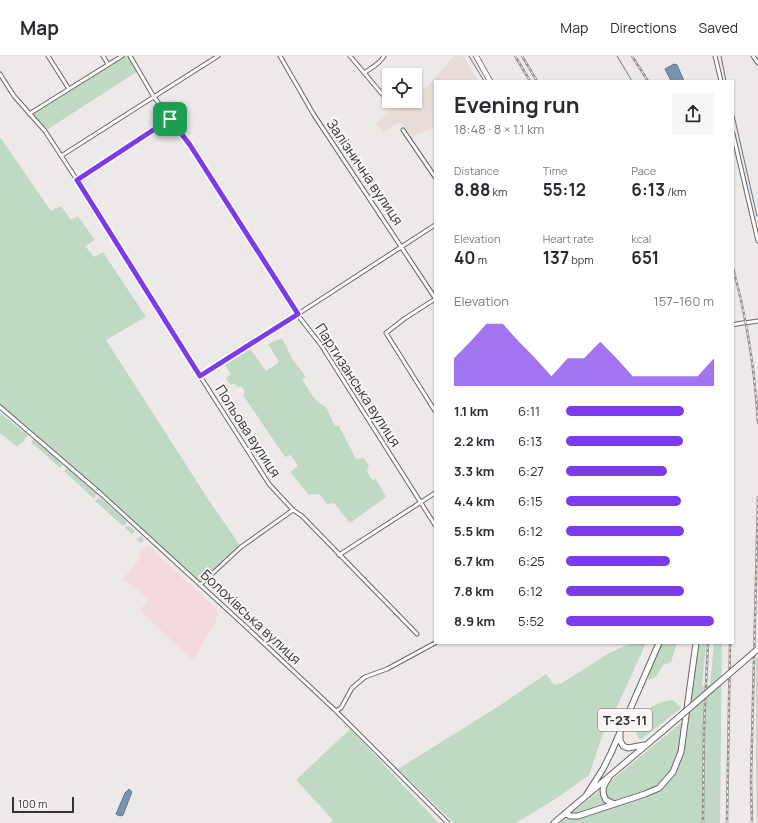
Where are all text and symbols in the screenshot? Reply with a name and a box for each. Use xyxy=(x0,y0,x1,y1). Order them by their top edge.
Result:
text: Map xyxy=(20,15,59,41)
text: Map xyxy=(560,18,588,37)
text: Directions xyxy=(610,18,677,37)
text: Saved xyxy=(699,18,738,37)
map controls xyxy=(382,68,422,108)
button: locate xyxy=(382,68,422,108)
text: Evening run xyxy=(454,90,579,120)
button: share xyxy=(672,93,714,135)
pin xyxy=(153,102,187,136)
icon: arrive xyxy=(159,108,181,130)
street label: Залізнична вулиця xyxy=(323,115,408,229)
text: 18:48 · 8 × 1.1 km xyxy=(454,120,544,138)
text: Distance xyxy=(454,163,499,178)
text: Time xyxy=(543,163,568,178)
text: Pace xyxy=(631,163,656,178)
text: 8.88 xyxy=(454,178,490,201)
text: 55:12 xyxy=(543,178,586,201)
text: 6:13 xyxy=(631,178,665,201)
text: km xyxy=(490,184,507,199)
text: /km xyxy=(665,184,686,199)
text: Elevation xyxy=(454,231,500,246)
text: Heart rate xyxy=(543,231,594,246)
text: kcal xyxy=(631,231,651,246)
text: 40 xyxy=(454,246,476,269)
text: 137 xyxy=(543,246,569,269)
text: 651 xyxy=(631,246,659,269)
text: m xyxy=(476,252,487,267)
text: bpm xyxy=(569,252,594,267)
text: Elevation xyxy=(454,292,509,310)
text: 157–160 m xyxy=(654,292,714,310)
street label: Партизанська вулиця xyxy=(311,319,406,450)
street label: Польова вулиця xyxy=(211,381,285,481)
text: 1.1 km xyxy=(454,402,489,420)
text: 6:11 xyxy=(518,402,540,420)
text: 2.2 km xyxy=(454,432,495,450)
text: 6:13 xyxy=(518,432,542,450)
text: 3.3 km xyxy=(454,462,494,480)
text: 6:27 xyxy=(518,462,544,480)
text: 4.4 km xyxy=(454,492,495,510)
text: 6:15 xyxy=(518,492,543,510)
text: 5.5 km xyxy=(454,522,494,540)
text: 6:12 xyxy=(518,522,542,540)
text: 6.7 km xyxy=(454,552,494,570)
text: 6:25 xyxy=(518,552,545,570)
street label: Болохівська вулиця xyxy=(197,565,306,668)
text: 7.8 km xyxy=(454,582,494,600)
text: 6:12 xyxy=(518,582,542,600)
text: 8.9 km xyxy=(454,612,495,630)
text: 5:52 xyxy=(518,612,544,630)
road number: Т-23-11 xyxy=(598,709,652,731)
scale bar xyxy=(12,795,74,814)
text: 100 m xyxy=(18,796,47,811)

